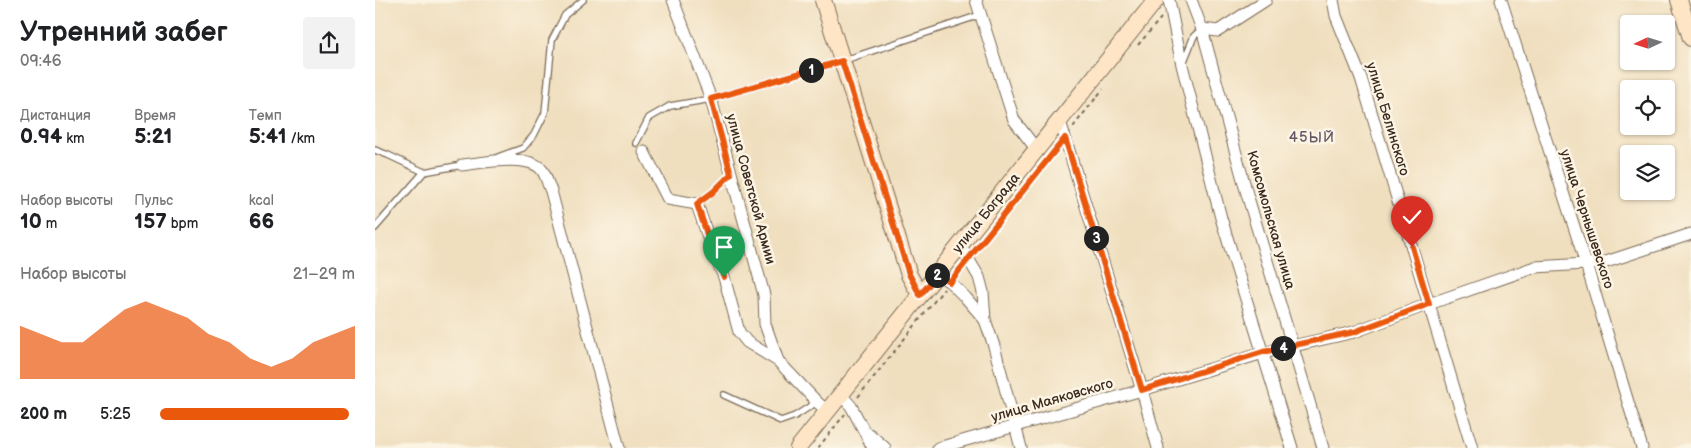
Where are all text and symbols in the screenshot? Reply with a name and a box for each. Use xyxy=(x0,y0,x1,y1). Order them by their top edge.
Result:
north arrow xyxy=(1620,15,1675,70)
map controls xyxy=(1620,15,1675,200)
text: Утренний забег xyxy=(20,16,228,49)
button: share xyxy=(303,17,355,69)
text: 09:46 xyxy=(20,52,61,71)
pin: 1 xyxy=(799,58,823,82)
street label: улица Белинского xyxy=(1363,60,1413,178)
text: 1 xyxy=(809,62,814,79)
button: locate xyxy=(1620,80,1675,135)
text: Дистанция xyxy=(20,107,91,124)
text: Время xyxy=(134,107,176,124)
text: Темп xyxy=(249,107,282,124)
street label: улица Советской Армии xyxy=(723,112,779,266)
text: 0.94 xyxy=(20,124,62,149)
text: 5:21 xyxy=(134,124,172,149)
text: 5:41 xyxy=(249,124,287,149)
district label: 45ЫЙ xyxy=(1289,128,1335,147)
text: km xyxy=(62,130,85,147)
text: /km xyxy=(287,130,315,147)
button: layers xyxy=(1620,145,1675,200)
street label: улица Чернышевского xyxy=(1556,147,1618,291)
street label: Комсомольская улица xyxy=(1243,149,1299,292)
street label: улица Бограда xyxy=(949,169,1024,256)
text: Набор высоты xyxy=(20,192,113,209)
text: Пульс xyxy=(134,192,173,209)
text: kcal xyxy=(249,192,274,209)
pin xyxy=(1391,196,1433,247)
icon: check xyxy=(1398,203,1426,231)
text: 10 xyxy=(20,209,42,234)
text: 157 xyxy=(134,209,167,234)
text: 66 xyxy=(249,209,274,234)
text: m xyxy=(42,215,57,232)
text: bpm xyxy=(167,215,198,232)
pin xyxy=(703,226,745,277)
pin: 3 xyxy=(1083,226,1109,250)
text: 3 xyxy=(1092,230,1101,247)
icon: arrive xyxy=(710,233,738,261)
pin: 2 xyxy=(925,262,949,288)
text: Набор высоты xyxy=(20,265,127,284)
text: 21–29 m xyxy=(293,265,355,284)
text: 2 xyxy=(933,267,942,284)
pin: 4 xyxy=(1271,336,1295,360)
text: 4 xyxy=(1279,340,1288,357)
street label: улица Маяковского xyxy=(989,374,1115,426)
text: 200 m xyxy=(20,405,67,424)
text: 5:25 xyxy=(100,405,131,424)

